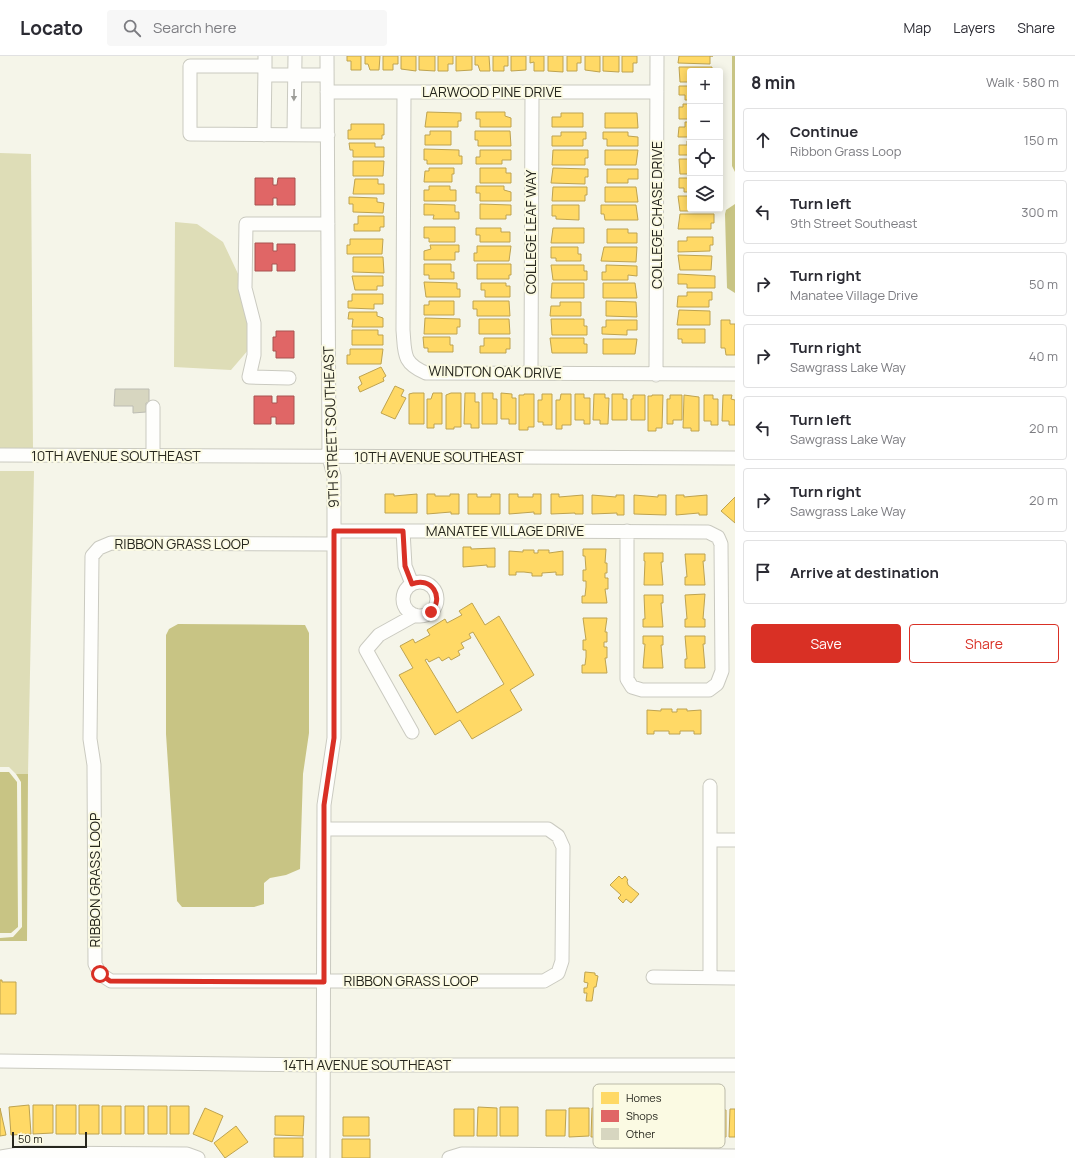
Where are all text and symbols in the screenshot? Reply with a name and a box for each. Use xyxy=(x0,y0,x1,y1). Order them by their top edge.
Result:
search box xyxy=(107,10,387,46)
text: Locato xyxy=(20,15,83,41)
icon: search xyxy=(121,17,143,39)
text: Search here xyxy=(153,17,236,38)
text: Map xyxy=(903,18,931,37)
text: Layers xyxy=(953,18,995,37)
text: Share xyxy=(1017,18,1055,37)
map controls xyxy=(687,68,723,212)
button: + xyxy=(687,68,723,104)
text: 8 min xyxy=(751,71,796,94)
text: Walk · 580 m xyxy=(986,73,1059,91)
street label: LARWOOD PINE DRIVE xyxy=(422,82,562,101)
one-way arrow xyxy=(291,89,298,101)
button: − xyxy=(687,104,723,140)
text: Continue xyxy=(790,121,858,142)
icon: ahead xyxy=(752,129,774,151)
text: 150 m xyxy=(1024,131,1058,149)
button: locate xyxy=(687,140,723,176)
street label: COLLEGE CHASE DRIVE xyxy=(647,141,666,289)
text: Ribbon Grass Loop xyxy=(790,142,901,160)
street label: COLLEGE LEAF WAY xyxy=(521,170,540,294)
button: layers xyxy=(687,176,723,212)
text: Turn left xyxy=(790,193,852,214)
icon: left xyxy=(752,201,774,223)
text: 300 m xyxy=(1021,203,1058,221)
text: 9th Street Southeast xyxy=(790,214,917,232)
text: Turn right xyxy=(790,265,861,286)
icon: right xyxy=(752,273,774,295)
text: 50 m xyxy=(1029,275,1058,293)
text: Manatee Village Drive xyxy=(790,286,918,304)
text: Turn right xyxy=(790,337,861,358)
street label: 9TH STREET SOUTHEAST xyxy=(318,345,343,508)
icon: right xyxy=(752,345,774,367)
text: 40 m xyxy=(1029,347,1058,365)
text: Sawgrass Lake Way xyxy=(790,358,906,376)
street label: WINDTON OAK DRIVE xyxy=(428,361,562,382)
text: Turn left xyxy=(790,409,852,430)
icon: left xyxy=(752,417,774,439)
text: 20 m xyxy=(1029,419,1058,437)
text: Sawgrass Lake Way xyxy=(790,430,906,448)
street label: 10TH AVENUE SOUTHEAST xyxy=(31,446,201,465)
street label: 10TH AVENUE SOUTHEAST xyxy=(354,447,524,466)
text: Turn right xyxy=(790,481,861,502)
icon: right xyxy=(752,489,774,511)
text: 20 m xyxy=(1029,491,1058,509)
text: Sawgrass Lake Way xyxy=(790,502,906,520)
street label: MANATEE VILLAGE DRIVE xyxy=(426,521,584,540)
street label: RIBBON GRASS LOOP xyxy=(115,534,250,553)
icon: arrive xyxy=(752,561,774,583)
text: Arrive at destination xyxy=(790,562,939,583)
route end xyxy=(422,603,440,621)
button: Save xyxy=(751,624,901,663)
button: Share xyxy=(909,624,1059,663)
street label: RIBBON GRASS LOOP xyxy=(85,812,104,947)
route start xyxy=(91,965,109,983)
street label: RIBBON GRASS LOOP xyxy=(344,971,479,990)
street label: 14TH AVENUE SOUTHEAST xyxy=(283,1055,452,1074)
legend xyxy=(593,1084,725,1148)
text: Homes xyxy=(626,1090,662,1105)
text: Shops xyxy=(626,1108,658,1123)
text: Other xyxy=(626,1126,655,1141)
scale bar xyxy=(12,1130,87,1149)
text: 50 m xyxy=(18,1131,43,1146)

